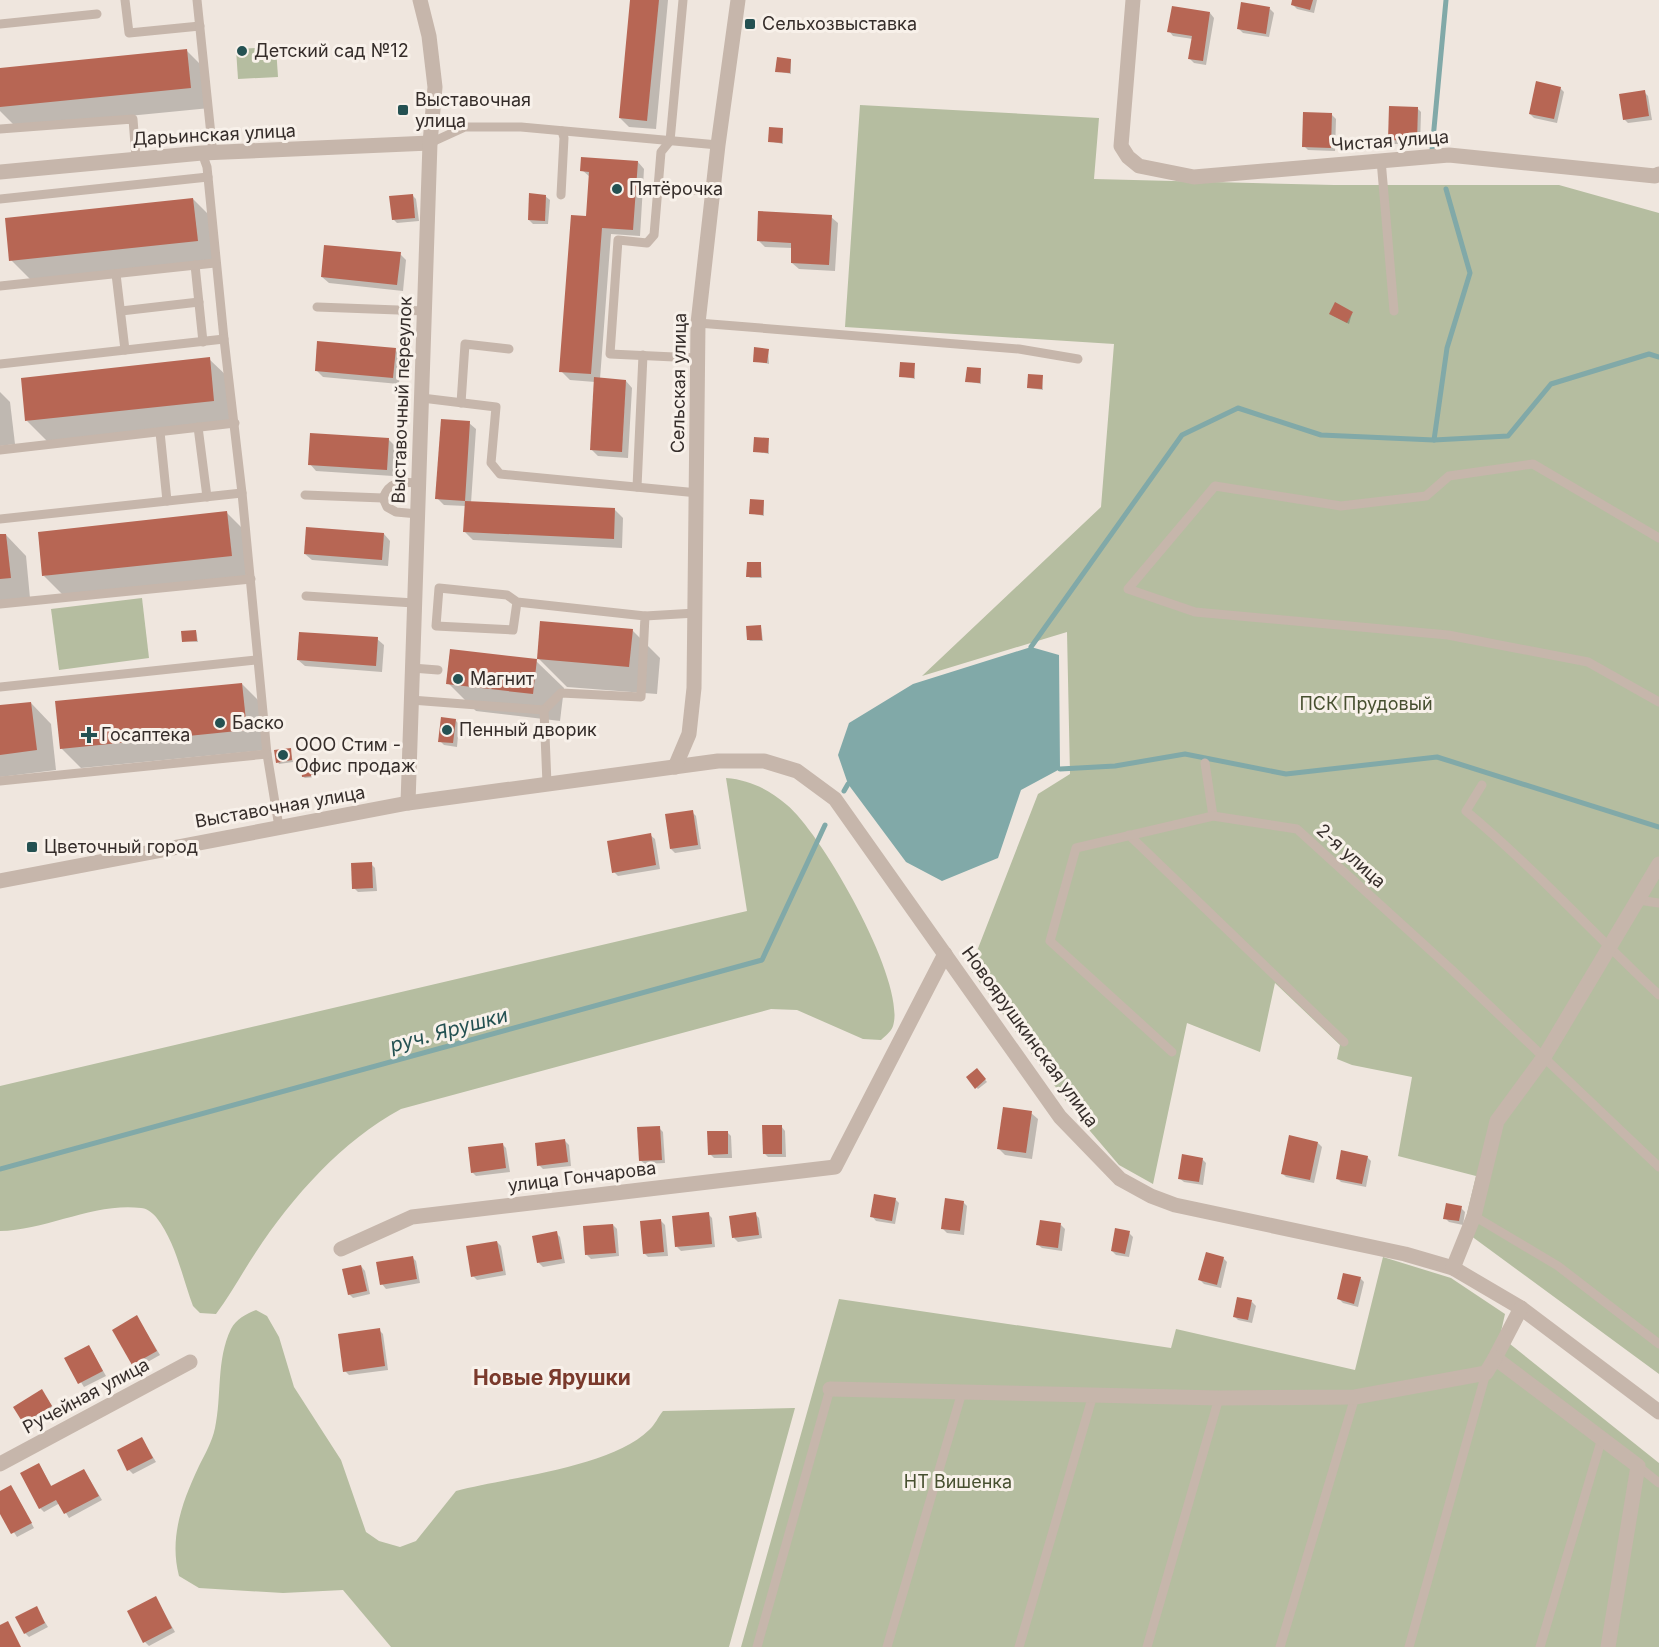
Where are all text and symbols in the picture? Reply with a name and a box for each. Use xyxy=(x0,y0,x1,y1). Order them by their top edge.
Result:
place label: Сельхозвыставка xyxy=(762,13,917,34)
marker: Сельхозвыставка xyxy=(743,17,757,31)
place label: Детский сад №12 xyxy=(254,40,409,61)
marker: Детский сад №12 xyxy=(235,44,249,58)
place label: Выставочная улица xyxy=(415,89,531,131)
marker: Выставочная улица xyxy=(396,103,410,117)
street label: Дарьинская улица xyxy=(132,120,296,149)
street label: Чистая улица xyxy=(1330,126,1450,155)
place label: Пятёрочка xyxy=(629,178,723,199)
marker: Пятёрочка xyxy=(610,182,624,196)
street label: Выставочный переулок xyxy=(387,296,416,504)
street label: Сельская улица xyxy=(667,313,690,453)
place label: Магнит xyxy=(470,668,535,689)
marker: Магнит xyxy=(451,672,465,686)
park label: ПСК Прудовый xyxy=(1299,693,1433,714)
place label: Баско xyxy=(232,712,284,733)
marker: Баско xyxy=(213,716,227,730)
place label: Пенный дворик xyxy=(459,719,597,740)
marker: Пенный дворик xyxy=(440,723,454,737)
place label: Госаптека xyxy=(101,724,190,745)
marker: Госаптека xyxy=(82,728,96,742)
place label: ООО Стим - Офис продаж xyxy=(295,734,416,776)
marker: ООО Стим - Офис продаж xyxy=(276,748,290,762)
street label: Выставочная улица xyxy=(193,781,367,832)
street label: 2-я улица xyxy=(1313,819,1390,892)
place label: Цветочный город xyxy=(44,836,198,857)
marker: Цветочный город xyxy=(25,840,39,854)
street label: Новоярушкинская улица xyxy=(958,942,1103,1131)
water label: руч. Ярушки xyxy=(386,1003,511,1058)
street label: улица Гончарова xyxy=(507,1157,657,1196)
street label: Ручейная улица xyxy=(19,1353,153,1438)
district label: Новые Ярушки xyxy=(473,1365,631,1390)
park label: НТ Вишенка xyxy=(904,1471,1012,1492)

